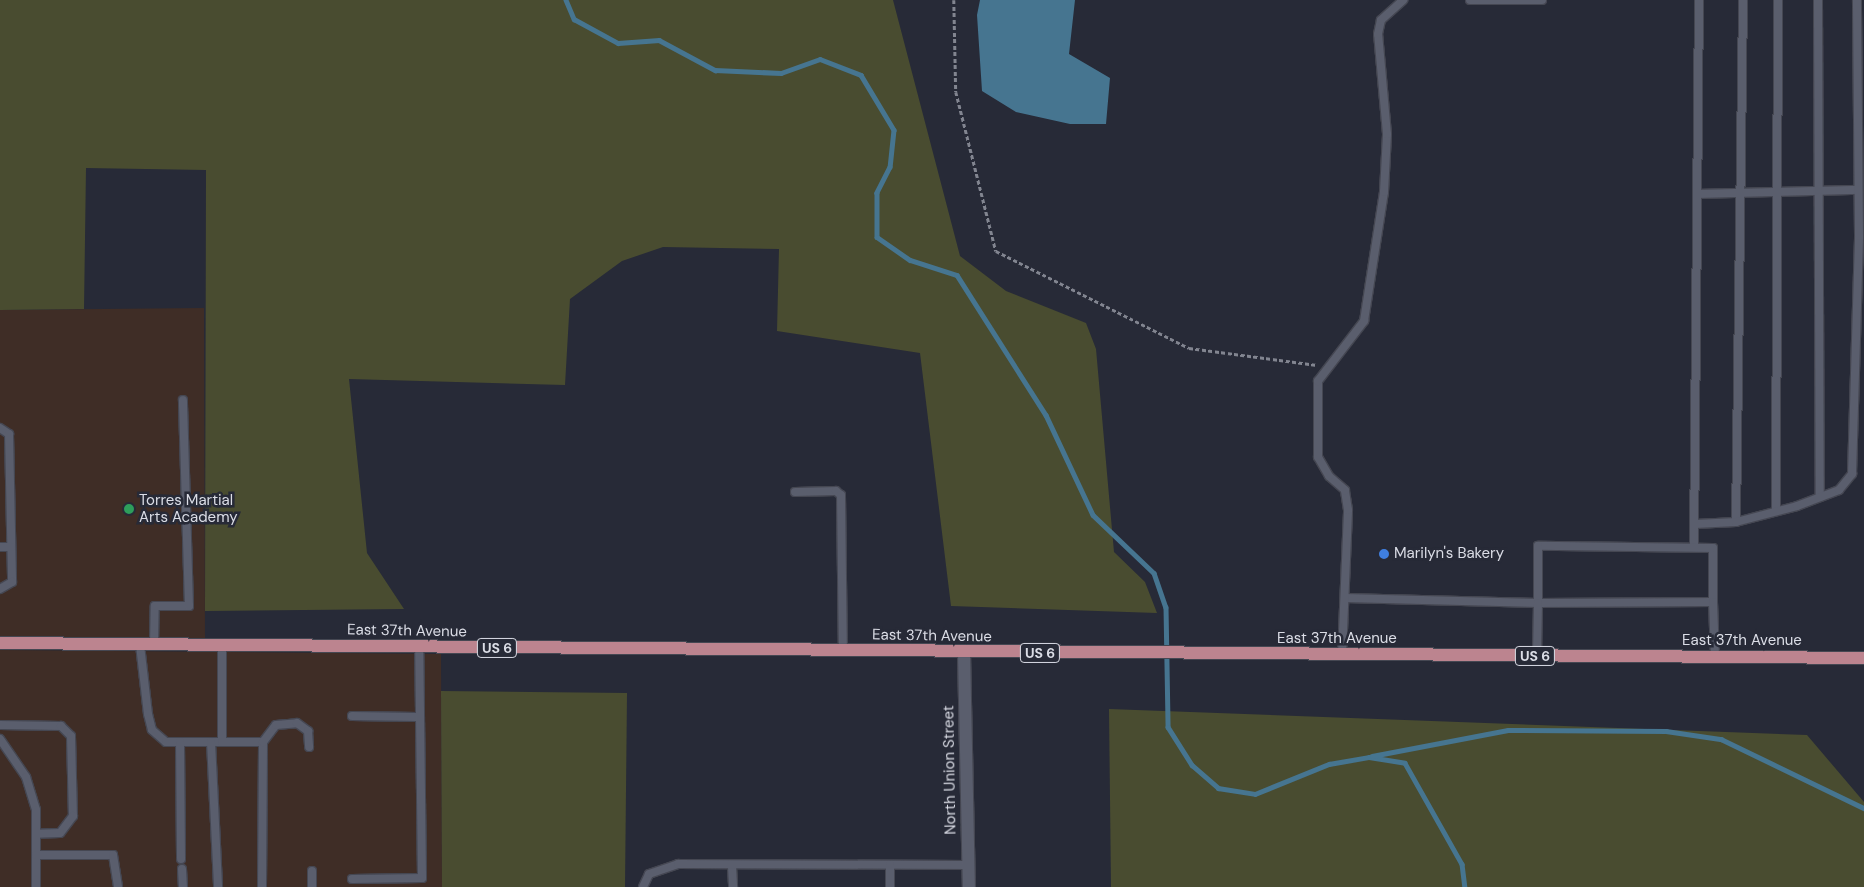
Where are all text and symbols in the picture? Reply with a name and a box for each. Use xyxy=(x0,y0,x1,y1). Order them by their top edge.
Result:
place label: Torres Martial Arts Academy xyxy=(139,491,238,526)
marker: Torres Martial Arts Academy xyxy=(123,503,135,515)
place label: Marilyn's Bakery xyxy=(1394,545,1504,563)
marker: Marilyn's Bakery xyxy=(1378,548,1390,560)
street label: East 37th Avenue xyxy=(347,621,467,641)
street label: East 37th Avenue xyxy=(872,626,992,646)
street label: East 37th Avenue xyxy=(1277,630,1397,648)
street label: East 37th Avenue xyxy=(1682,632,1802,650)
road number: US 6 xyxy=(476,636,518,660)
road number: US 6 xyxy=(1019,641,1061,664)
road number: US 6 xyxy=(1514,644,1556,668)
street label: North Union Street xyxy=(940,705,960,835)

